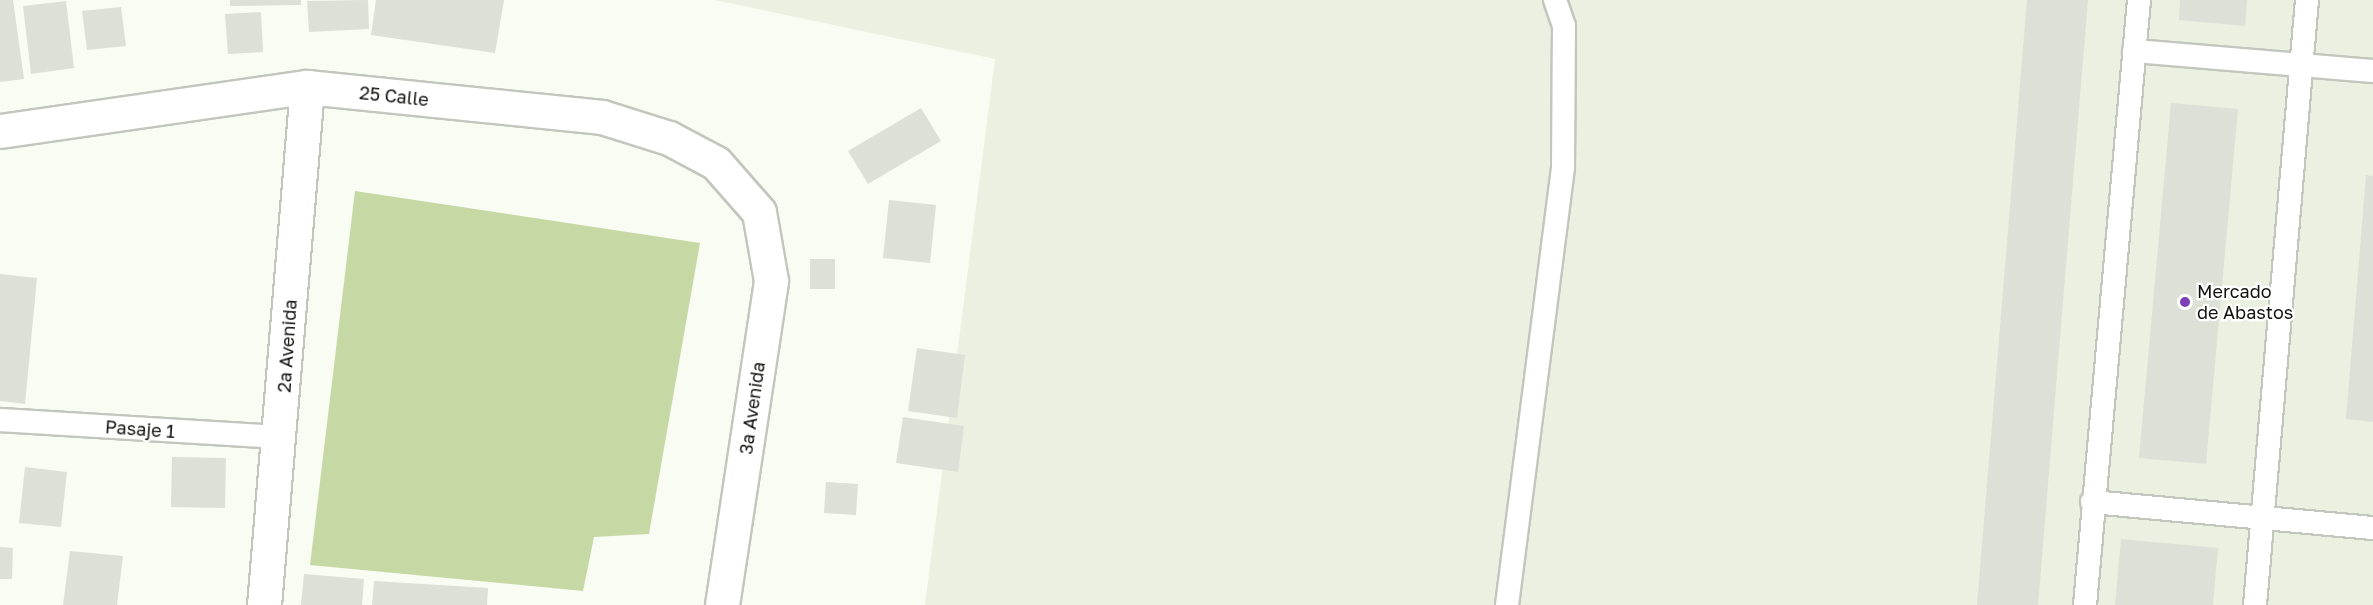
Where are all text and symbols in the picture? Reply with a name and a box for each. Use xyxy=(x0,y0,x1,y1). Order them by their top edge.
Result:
street label: 25 Calle xyxy=(358,82,430,110)
place label: Mercado de Abastos xyxy=(2197,281,2293,324)
marker: Mercado de Abastos xyxy=(2178,295,2192,309)
street label: 2a Avenida xyxy=(273,299,301,393)
street label: 3a Avenida xyxy=(735,360,769,456)
street label: Pasaje 1 xyxy=(104,416,176,442)

